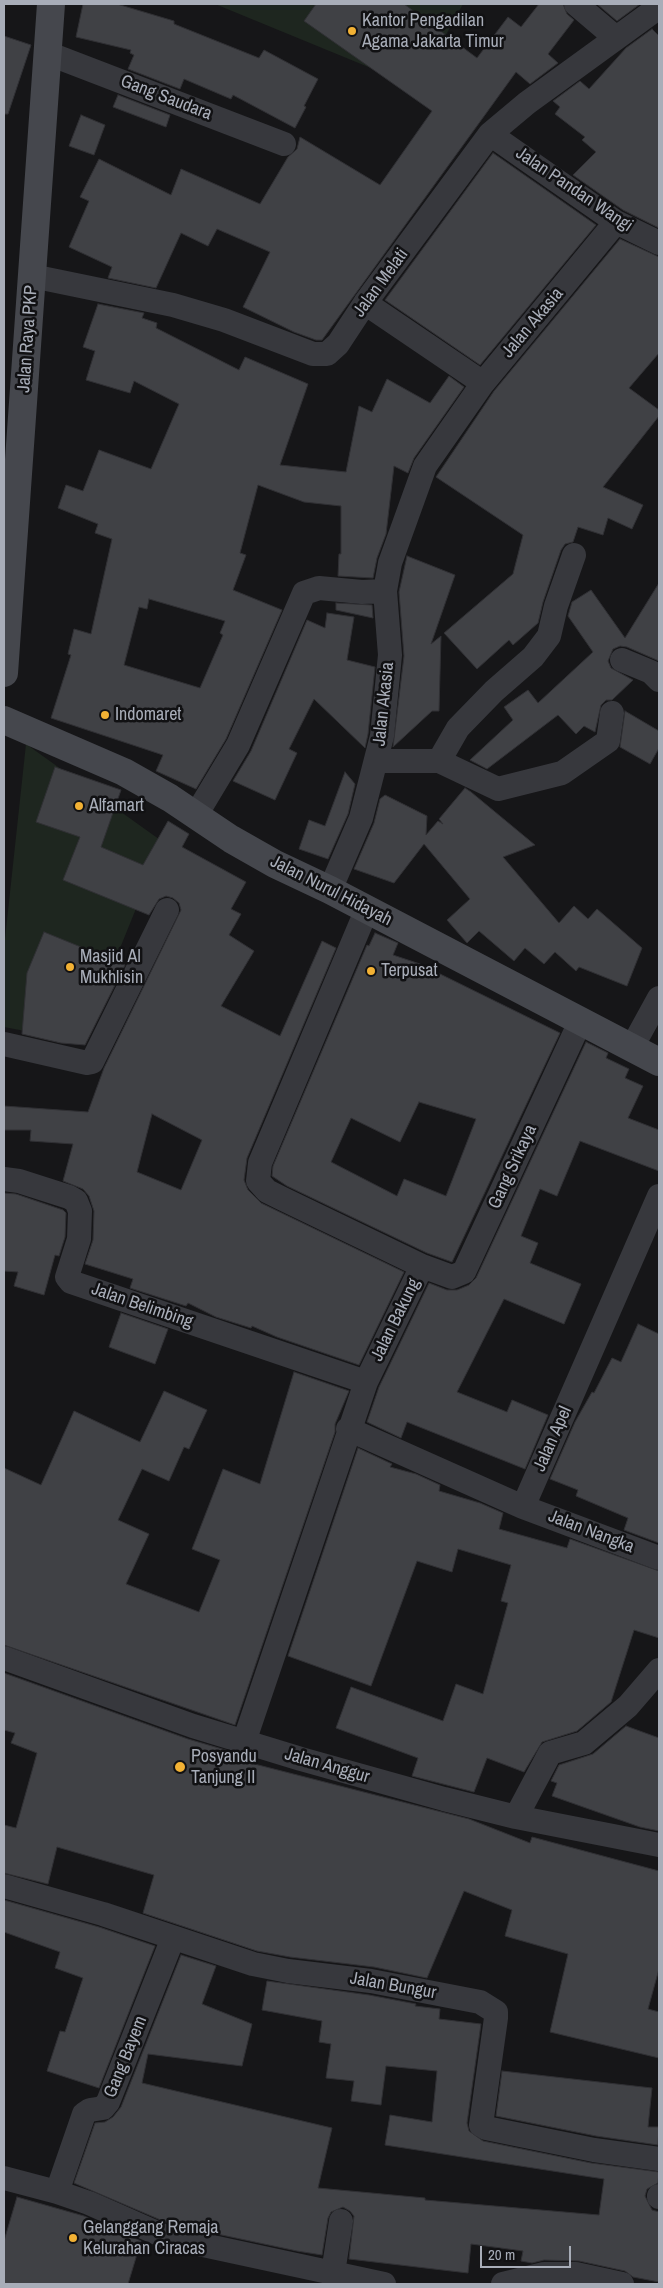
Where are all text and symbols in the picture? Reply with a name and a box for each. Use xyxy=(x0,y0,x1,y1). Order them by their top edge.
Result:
place label: Kantor Pengadilan Agama Jakarta Timur xyxy=(362,10,504,52)
marker: Kantor Pengadilan Agama Jakarta Timur xyxy=(346,25,358,37)
street label: Gang Saudara xyxy=(117,71,215,125)
street label: Jalan Pandan Wangi xyxy=(511,143,637,237)
street label: Jalan Melati xyxy=(349,244,413,322)
street label: Jalan Akasia xyxy=(498,284,568,362)
street label: Jalan Raya PKP xyxy=(13,285,43,393)
street label: Jalan Akasia xyxy=(369,661,399,747)
place label: Indomaret xyxy=(115,704,181,726)
marker: Indomaret xyxy=(99,709,111,721)
place label: Alfamart xyxy=(89,795,144,817)
marker: Alfamart xyxy=(73,800,85,812)
street label: Jalan Nurul Hidayah xyxy=(267,851,395,931)
place label: Masjid Al Mukhlisin xyxy=(80,946,143,989)
place label: Terpusat xyxy=(381,960,438,982)
marker: Masjid Al Mukhlisin xyxy=(64,961,76,973)
marker: Terpusat xyxy=(365,965,377,977)
street label: Gang Srikaya xyxy=(484,1122,542,1212)
street label: Jalan Bakung xyxy=(367,1275,425,1365)
street label: Jalan Belimbing xyxy=(88,1279,196,1333)
street label: Jalan Apel xyxy=(529,1403,577,1475)
street label: Jalan Nangka xyxy=(545,1506,637,1558)
street label: Jalan Anggur xyxy=(282,1744,372,1788)
place label: Posyandu Tanjung II xyxy=(191,1746,257,1788)
marker: Posyandu Tanjung II xyxy=(173,1760,187,1774)
street label: Jalan Bungur xyxy=(348,1968,438,2004)
street label: Gang Bayem xyxy=(100,2013,152,2101)
place label: Gelanggang Remaja Kelurahan Ciracas xyxy=(83,2217,218,2260)
marker: Gelanggang Remaja Kelurahan Ciracas xyxy=(67,2232,79,2244)
scale bar xyxy=(483,2236,574,2268)
text: 20 m xyxy=(488,2244,515,2265)

